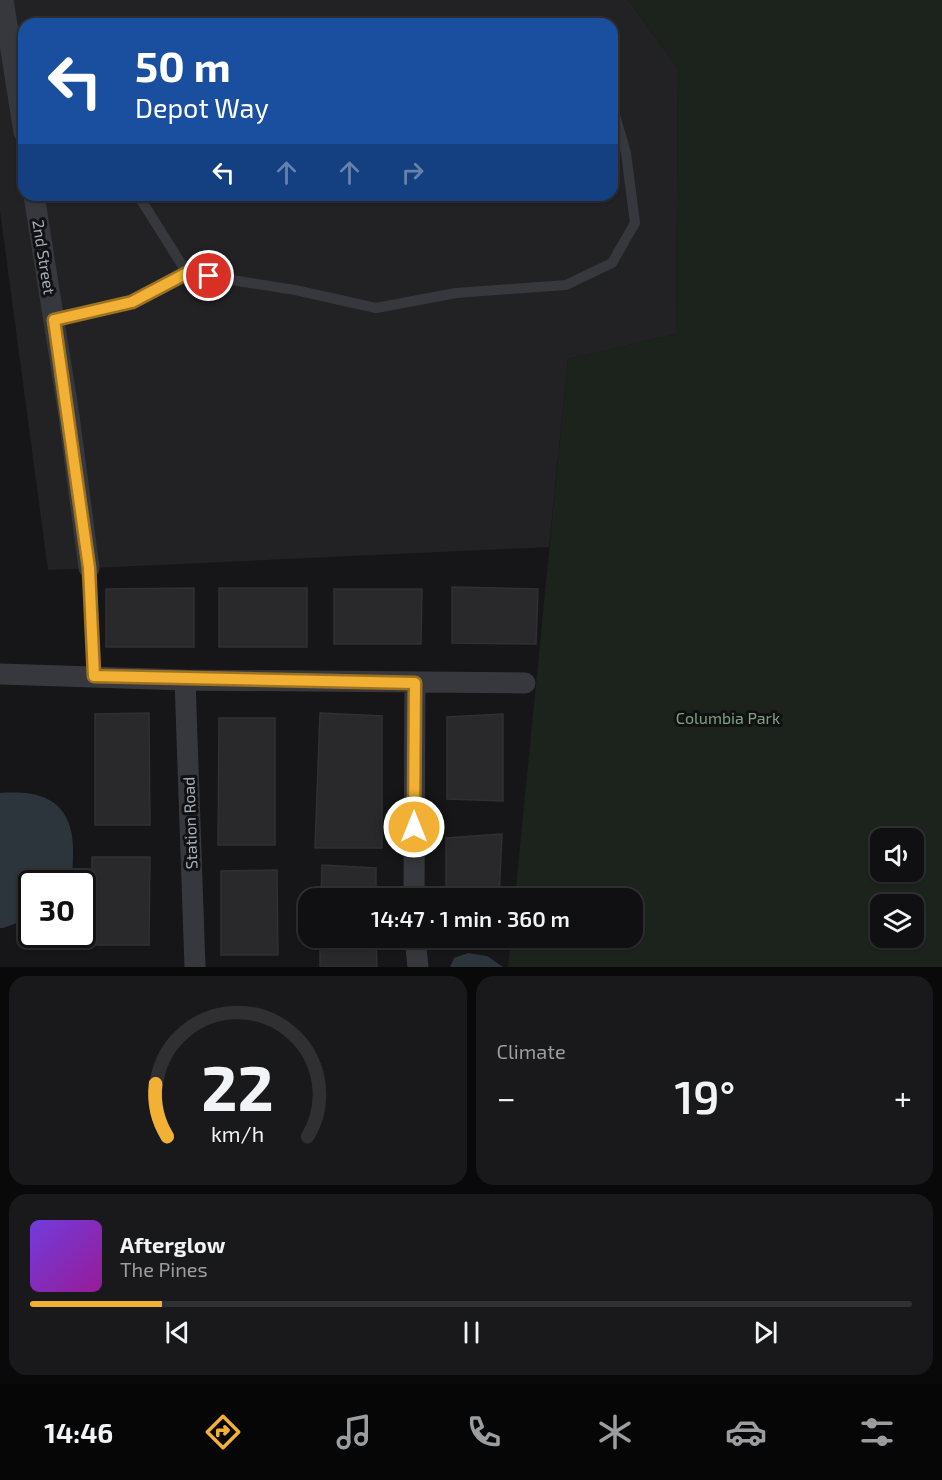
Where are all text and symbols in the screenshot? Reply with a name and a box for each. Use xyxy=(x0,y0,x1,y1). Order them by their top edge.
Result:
text: 50 m xyxy=(135,40,231,90)
icon: left xyxy=(36,42,114,120)
text: Depot Way xyxy=(135,91,269,123)
icon: left xyxy=(207,156,240,189)
icon: ahead xyxy=(270,156,303,189)
icon: ahead xyxy=(333,156,366,189)
icon: right xyxy=(396,156,429,189)
street label: 2nd Street xyxy=(29,218,60,296)
pin xyxy=(183,250,234,301)
icon: arrive xyxy=(192,259,225,292)
park label: Columbia Park xyxy=(676,708,780,727)
street label: Station Road xyxy=(178,776,201,870)
position arrow xyxy=(382,795,446,859)
map controls xyxy=(870,828,924,948)
button: sound xyxy=(870,828,924,882)
speed limit sign: 30 xyxy=(18,870,96,948)
button: layers xyxy=(870,894,924,948)
text: 14:47 · 1 min · 360 m xyxy=(371,905,570,931)
text: Climate xyxy=(497,1039,566,1063)
text: 22 xyxy=(201,1049,274,1124)
text: 19° xyxy=(674,1069,735,1123)
text: − xyxy=(497,1077,516,1117)
text: + xyxy=(894,1077,912,1117)
text: km/h xyxy=(211,1122,264,1147)
text: Afterglow xyxy=(120,1231,225,1257)
text: The Pines xyxy=(120,1257,208,1281)
icon: previous xyxy=(161,1316,194,1349)
icon: pause xyxy=(455,1316,488,1349)
icon: next xyxy=(749,1316,782,1349)
icon: directions xyxy=(202,1411,244,1453)
icon: music xyxy=(333,1411,375,1453)
icon: phone xyxy=(463,1411,505,1453)
icon: climate xyxy=(594,1411,636,1453)
icon: car xyxy=(725,1411,767,1453)
icon: filters xyxy=(856,1411,898,1453)
text: 14:46 xyxy=(44,1416,113,1448)

